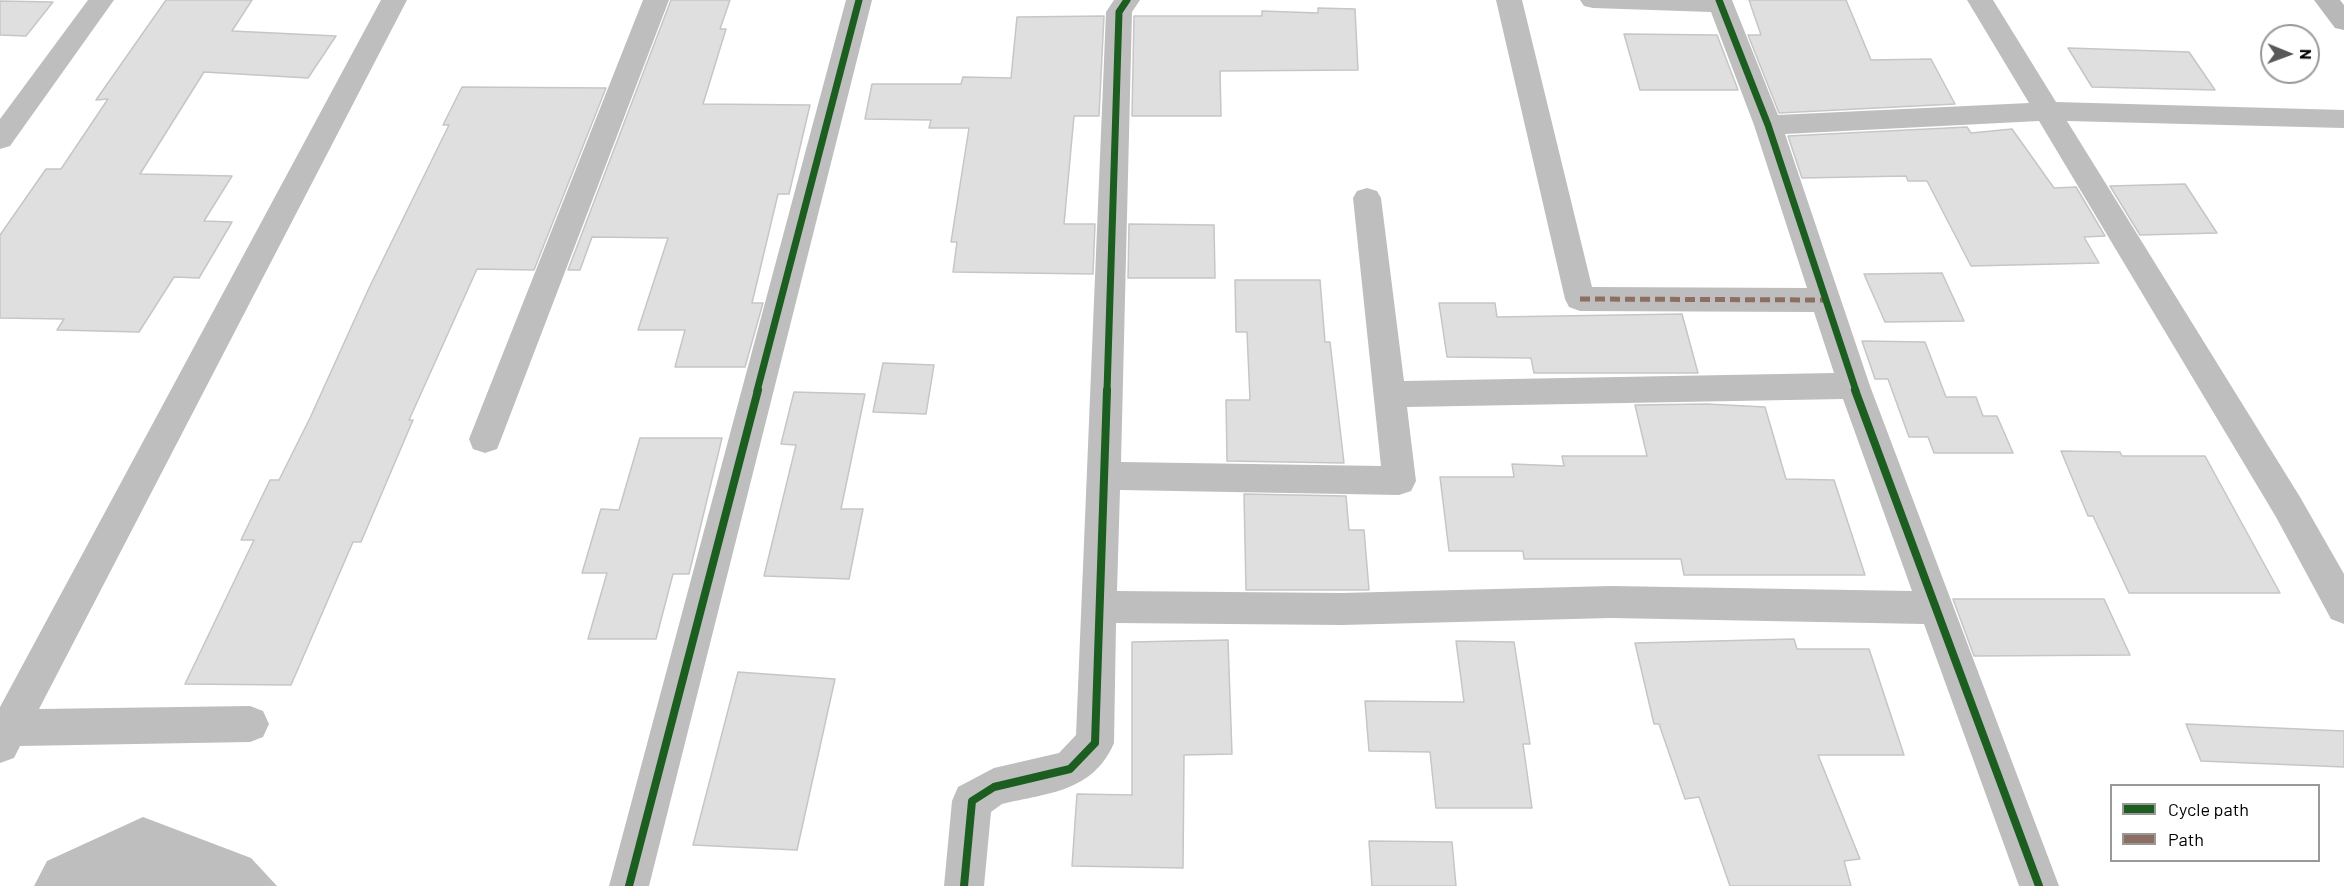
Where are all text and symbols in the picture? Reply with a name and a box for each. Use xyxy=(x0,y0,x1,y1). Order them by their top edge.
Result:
north arrow xyxy=(2260,24,2320,84)
text: N xyxy=(2297,49,2316,60)
legend xyxy=(2110,784,2320,862)
text: Cycle path xyxy=(2168,798,2249,820)
text: Path xyxy=(2168,828,2204,850)

